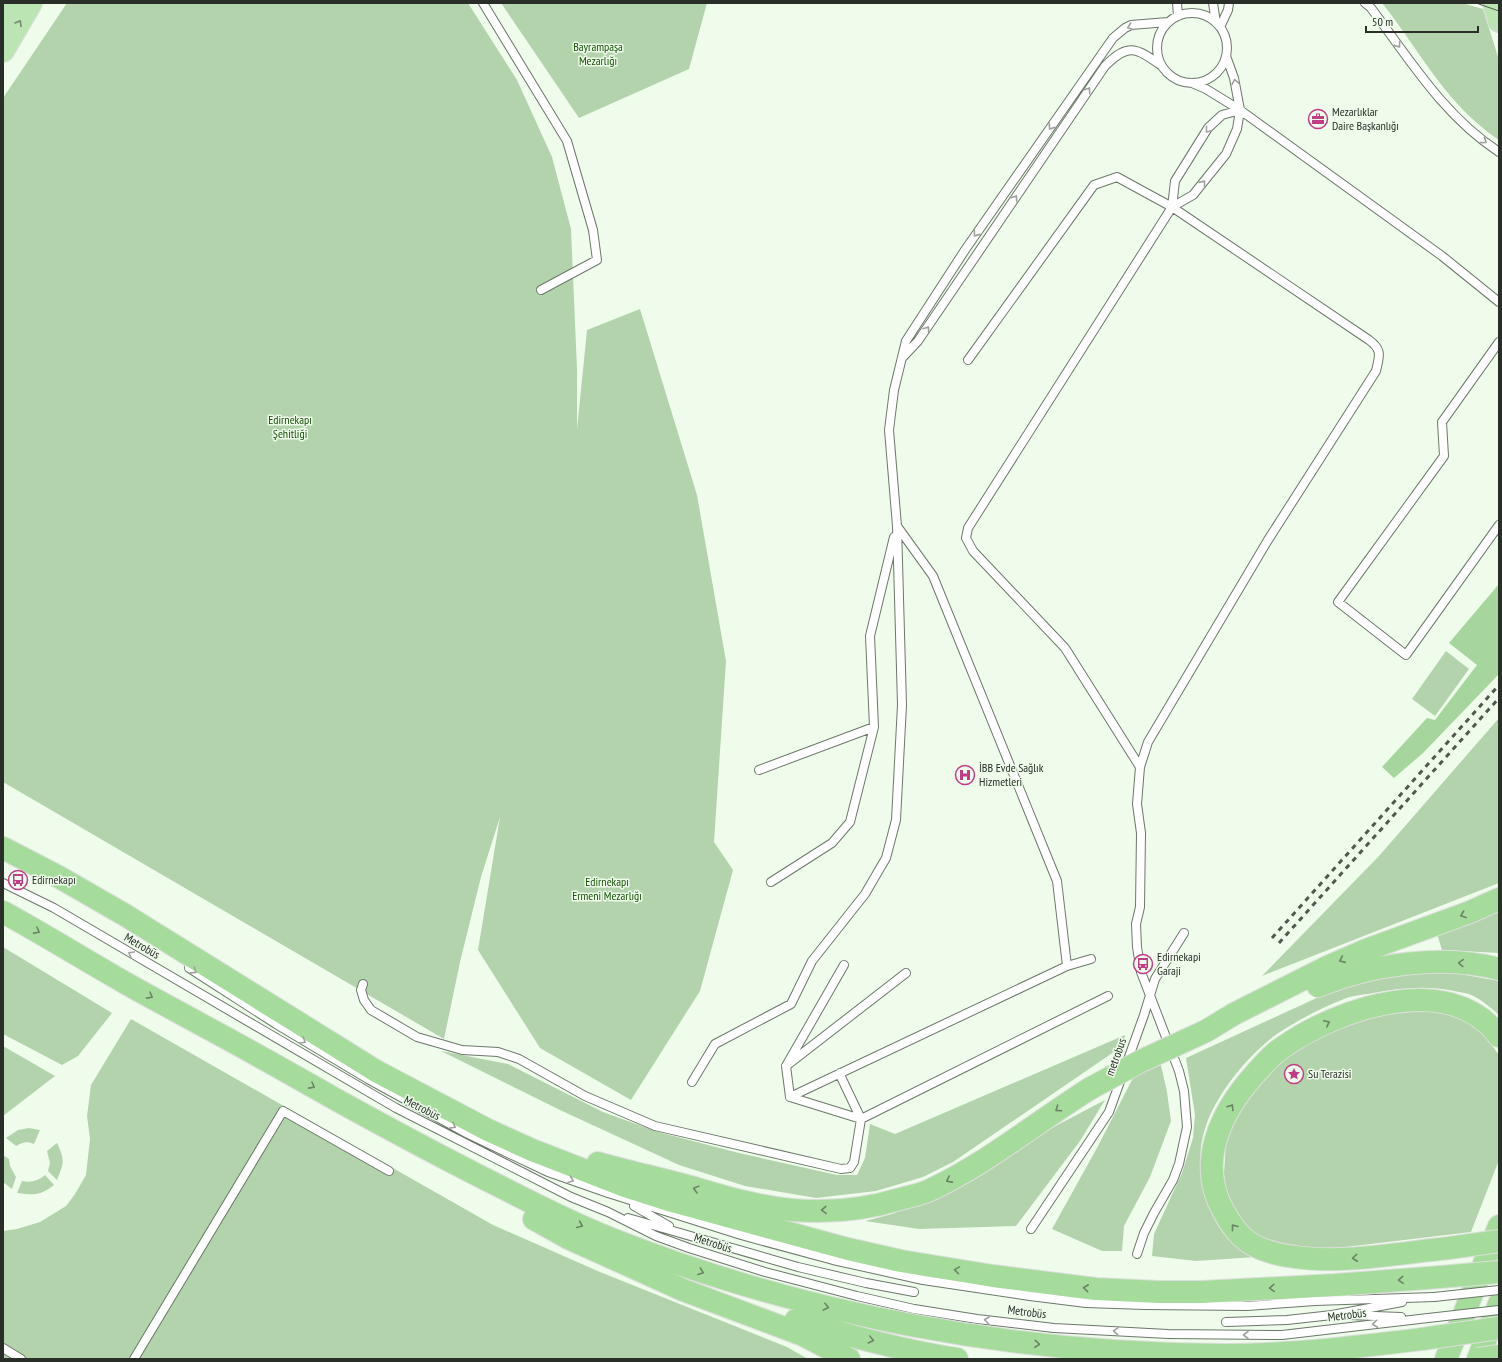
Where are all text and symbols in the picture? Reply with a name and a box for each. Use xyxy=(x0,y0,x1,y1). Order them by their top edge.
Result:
scale bar xyxy=(1366,8,1478,34)
text: 50 m xyxy=(1372,14,1393,29)
one-way arrow xyxy=(15,20,22,27)
one-way arrow xyxy=(1127,22,1134,30)
park label: Bayrampaşa Mezarlığı xyxy=(573,39,623,68)
one-way arrow xyxy=(1393,41,1401,48)
one-way arrow xyxy=(1231,79,1239,86)
one-way arrow xyxy=(1083,87,1091,94)
place label: Mezarlıklar Daire Başkanlığı xyxy=(1332,104,1399,133)
office icon: Mezarlıklar Daire Başkanlığı xyxy=(1307,108,1329,130)
one-way arrow xyxy=(1049,123,1056,130)
one-way arrow xyxy=(1205,125,1212,132)
one-way arrow xyxy=(1479,137,1486,144)
one-way arrow xyxy=(1198,181,1205,188)
one-way arrow xyxy=(1010,195,1018,202)
one-way arrow xyxy=(973,230,981,237)
one-way arrow xyxy=(922,326,929,333)
park label: Edirnekapı Şehitliği xyxy=(268,412,312,441)
place label: İBB Evde Sağlık Hizmetleri xyxy=(979,760,1044,789)
hospital icon: İBB Evde Sağlık Hizmetleri xyxy=(954,764,976,786)
bus stop icon: Edirnekapı xyxy=(7,869,29,891)
place label: Edirnekapı xyxy=(32,872,76,887)
park label: Edirnekapı Ermeni Mezarlığı xyxy=(572,874,642,903)
one-way arrow xyxy=(1460,910,1467,918)
one-way arrow xyxy=(33,927,40,934)
street label: Metrobüs xyxy=(122,929,163,962)
place label: Edirnekapi Garaji xyxy=(1157,949,1201,978)
one-way arrow xyxy=(128,951,135,958)
bus stop icon: Edirnekapi Garaji xyxy=(1132,953,1154,975)
one-way arrow xyxy=(1338,956,1345,964)
one-way arrow xyxy=(1458,959,1464,967)
one-way arrow xyxy=(190,966,197,974)
one-way arrow xyxy=(145,992,153,999)
one-way arrow xyxy=(1323,1020,1331,1028)
one-way arrow xyxy=(299,1036,306,1044)
street label: metrobus xyxy=(1102,1036,1129,1078)
place icon: Su Terazisi xyxy=(1283,1063,1305,1085)
place label: Su Terazisi xyxy=(1308,1066,1351,1081)
one-way arrow xyxy=(308,1081,316,1089)
street label: Metrobüs xyxy=(402,1092,443,1123)
one-way arrow xyxy=(1055,1104,1062,1111)
one-way arrow xyxy=(1226,1104,1233,1111)
one-way arrow xyxy=(449,1121,456,1128)
one-way arrow xyxy=(567,1175,574,1183)
one-way arrow xyxy=(946,1176,953,1183)
one-way arrow xyxy=(693,1185,700,1194)
one-way arrow xyxy=(821,1206,827,1214)
one-way arrow xyxy=(575,1220,583,1228)
one-way arrow xyxy=(1232,1225,1239,1232)
street label: Metrobüs xyxy=(692,1229,734,1256)
one-way arrow xyxy=(1352,1253,1358,1262)
one-way arrow xyxy=(954,1266,960,1275)
one-way arrow xyxy=(698,1267,705,1275)
one-way arrow xyxy=(1398,1275,1404,1284)
one-way arrow xyxy=(1083,1284,1089,1293)
one-way arrow xyxy=(1269,1284,1275,1293)
one-way arrow xyxy=(822,1302,829,1311)
street label: Metrobüs xyxy=(1007,1302,1047,1321)
street label: Metrobüs xyxy=(1327,1305,1367,1324)
one-way arrow xyxy=(984,1316,990,1325)
one-way arrow xyxy=(1372,1319,1378,1328)
one-way arrow xyxy=(1113,1327,1119,1336)
one-way arrow xyxy=(1243,1331,1249,1339)
one-way arrow xyxy=(868,1336,874,1344)
one-way arrow xyxy=(1034,1339,1040,1348)

